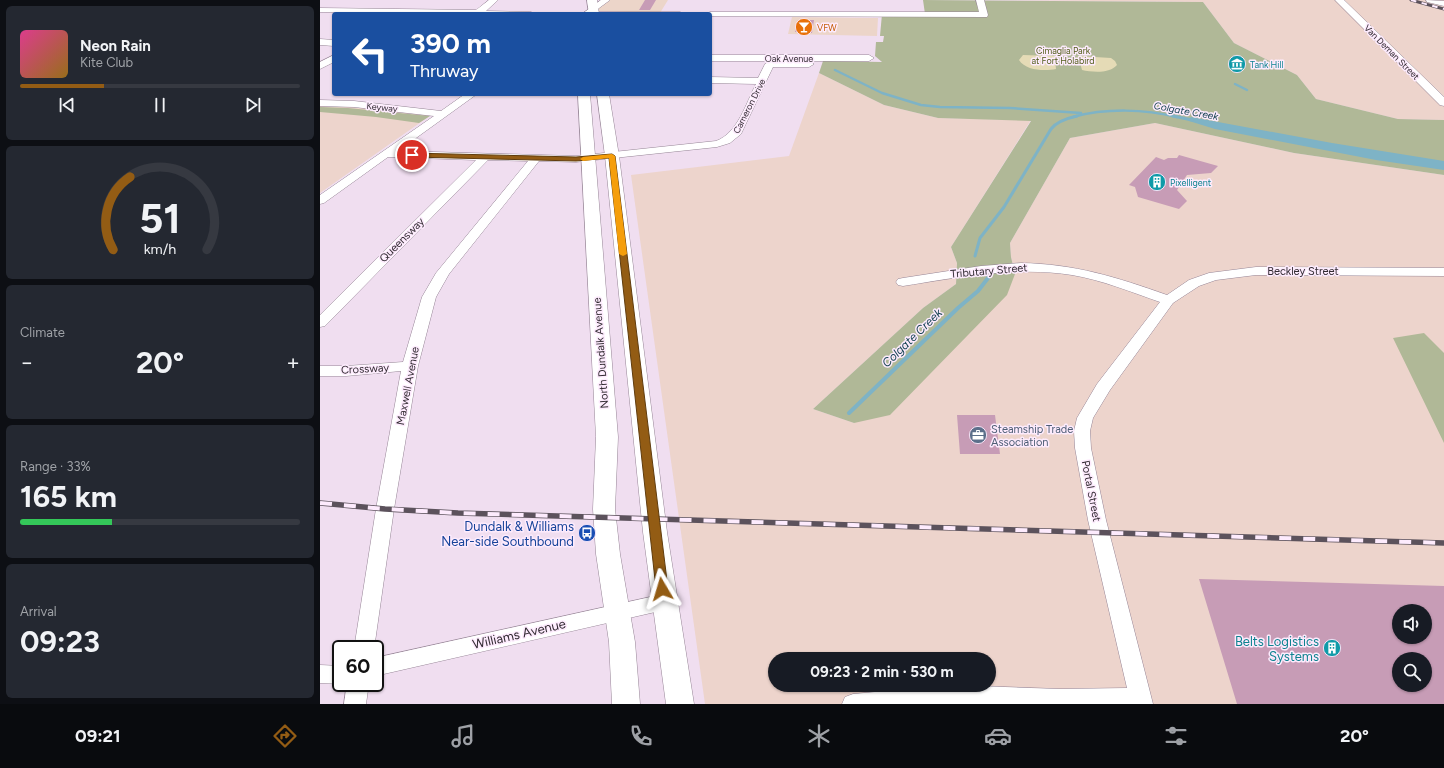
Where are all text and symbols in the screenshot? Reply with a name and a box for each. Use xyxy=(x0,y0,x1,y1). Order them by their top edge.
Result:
bar icon: VFW xyxy=(794,17,814,37)
place label: VFW xyxy=(817,22,837,33)
street label: Van Deman Street xyxy=(1362,22,1422,82)
text: 390 m xyxy=(410,26,491,60)
icon: left xyxy=(344,28,396,80)
text: Neon Rain xyxy=(80,37,151,55)
park label: Cimaglia Park at Fort Holabird xyxy=(1031,45,1095,66)
street label: Oak Avenue xyxy=(765,53,813,64)
museum icon: Tank Hill xyxy=(1227,54,1247,74)
text: Kite Club xyxy=(80,55,133,70)
place label: Tank Hill xyxy=(1250,59,1283,70)
text: Thruway xyxy=(410,60,479,82)
street label: Cameron Drive xyxy=(730,77,768,135)
icon: previous xyxy=(56,94,78,116)
icon: pause xyxy=(149,94,171,116)
icon: next xyxy=(242,94,264,116)
water label: Colgate Creek xyxy=(1153,99,1220,123)
street label: Keyway xyxy=(366,100,398,114)
pin xyxy=(395,138,429,172)
icon: arrive xyxy=(401,144,423,166)
building icon: Pixelligent xyxy=(1147,172,1167,192)
place label: Pixelligent xyxy=(1170,177,1212,188)
text: 51 xyxy=(139,193,181,243)
street label: Queensway xyxy=(377,215,427,265)
text: km/h xyxy=(144,240,176,258)
street label: Tributary Street xyxy=(950,261,1028,281)
street label: Beckley Street xyxy=(1267,265,1339,278)
street label: North Dundalk Avenue xyxy=(591,297,611,409)
water label: Colgate Creek xyxy=(879,305,946,370)
text: Climate xyxy=(20,325,65,340)
text: 20° xyxy=(136,344,184,381)
street label: Maxwell Avenue xyxy=(394,346,422,426)
text: − xyxy=(20,349,34,376)
text: + xyxy=(286,349,300,376)
street label: Crossway xyxy=(341,361,390,377)
place label: Steamship Trade Association xyxy=(991,423,1073,449)
office icon: Steamship Trade Association xyxy=(968,425,988,445)
text: Range · 33% xyxy=(20,459,91,474)
street label: Portal Street xyxy=(1079,459,1103,523)
text: 165 km xyxy=(20,478,117,515)
place label: Dundalk & Williams Near-side Southbound xyxy=(441,519,574,549)
bus stop icon: Dundalk & Williams Near-side Southbound xyxy=(577,523,597,543)
position arrow xyxy=(641,568,683,610)
text: Arrival xyxy=(20,604,57,619)
map controls xyxy=(1392,604,1432,692)
button: sound xyxy=(1392,604,1432,644)
street label: Williams Avenue xyxy=(471,616,567,652)
text: 09:23 xyxy=(20,623,100,660)
place label: Belts Logistics Systems xyxy=(1235,634,1319,664)
building icon: Belts Logistics Systems xyxy=(1322,638,1342,658)
speed limit sign: 60 xyxy=(332,640,384,692)
button: search xyxy=(1392,652,1432,692)
text: 09:23 · 2 min · 530 m xyxy=(810,663,954,681)
icon: directions xyxy=(271,722,299,750)
icon: music xyxy=(449,722,477,750)
icon: phone xyxy=(627,722,655,750)
icon: climate xyxy=(805,722,833,750)
icon: car xyxy=(984,722,1012,750)
icon: filters xyxy=(1162,722,1190,750)
text: 09:21 xyxy=(75,725,121,747)
text: 20° xyxy=(1340,725,1369,747)

